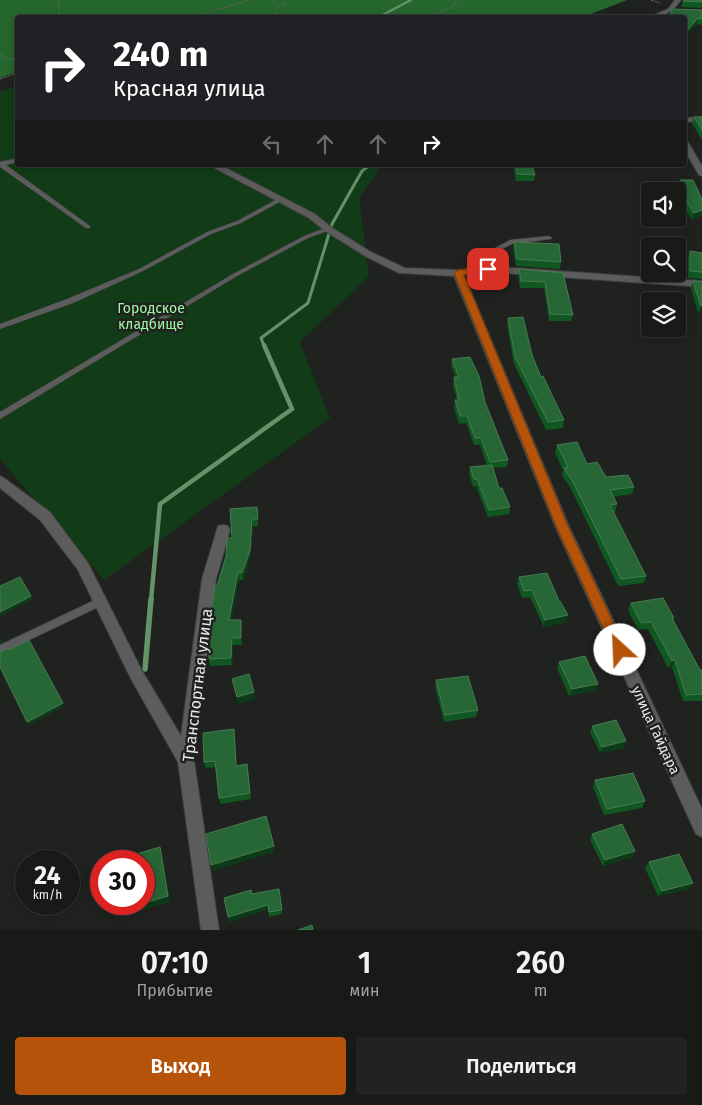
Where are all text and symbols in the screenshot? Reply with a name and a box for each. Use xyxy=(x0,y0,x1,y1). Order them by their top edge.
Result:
text: 240 m xyxy=(113,33,208,75)
icon: right xyxy=(30,35,95,100)
text: Красная улица xyxy=(113,75,266,102)
icon: left xyxy=(258,130,286,158)
icon: ahead xyxy=(311,130,339,158)
icon: ahead xyxy=(364,130,392,158)
icon: right xyxy=(417,130,445,158)
map controls xyxy=(641,182,686,337)
button: sound xyxy=(641,182,686,227)
button: search xyxy=(641,237,686,282)
pin xyxy=(467,248,509,290)
icon: arrive xyxy=(474,255,502,283)
button: layers xyxy=(641,292,686,337)
park label: Городское кладбище xyxy=(117,300,185,333)
street label: Транспортная улица xyxy=(179,607,216,763)
position arrow xyxy=(593,623,645,675)
street label: улица Гайдара xyxy=(628,683,683,777)
speed limit sign: 30 xyxy=(90,850,155,915)
text: 24 xyxy=(34,861,61,891)
text: km/h xyxy=(33,888,62,902)
text: 07:10 xyxy=(141,945,209,981)
text: 1 xyxy=(358,945,371,981)
text: 260 xyxy=(516,945,565,981)
text: Прибытие xyxy=(137,981,213,1000)
text: мин xyxy=(350,981,379,1000)
text: m xyxy=(534,981,548,1000)
button: Выход xyxy=(15,1037,346,1095)
button: Поделиться xyxy=(356,1037,687,1095)

